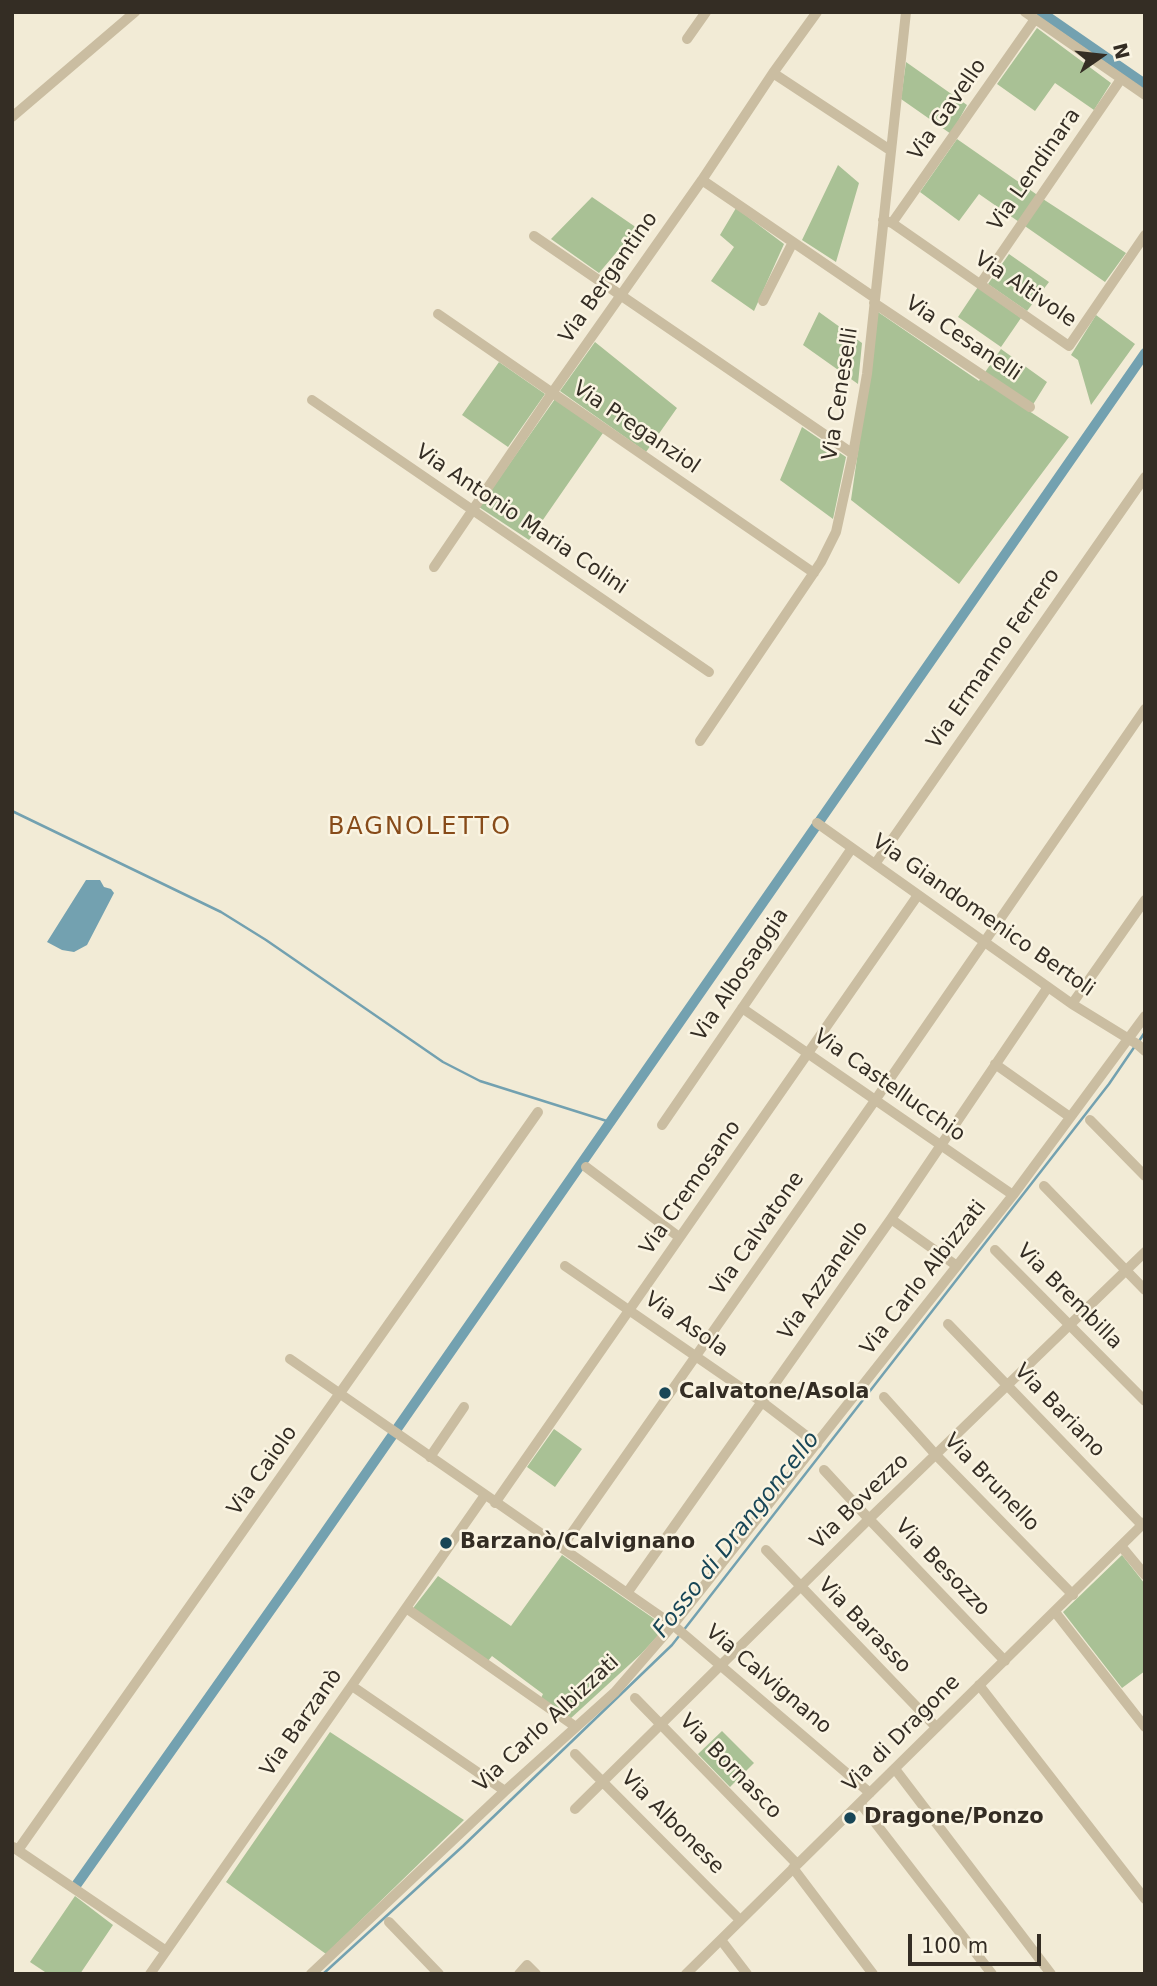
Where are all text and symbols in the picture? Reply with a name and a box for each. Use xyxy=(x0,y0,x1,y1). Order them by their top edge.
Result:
north arrow xyxy=(1066,21,1136,91)
text: N xyxy=(1109,41,1134,61)
street label: Via Gavello xyxy=(904,54,992,166)
street label: Via Lendinara xyxy=(983,104,1087,236)
street label: Via Bergantino xyxy=(554,207,664,349)
street label: Via Altivole xyxy=(969,247,1081,333)
street label: Via Cesanelli xyxy=(900,291,1026,387)
street label: Via Ceneselli xyxy=(818,326,864,462)
street label: Via Preganziol xyxy=(568,376,704,480)
street label: Via Antonio Maria Colini xyxy=(410,440,632,600)
street label: Via Ermanno Ferrero xyxy=(922,564,1066,754)
district label: BAGNOLETTO xyxy=(329,814,511,842)
street label: Via Giandomenico Bertoli xyxy=(867,829,1099,1003)
street label: Via Albosaggia xyxy=(687,904,795,1046)
street label: Via Castellucchio xyxy=(808,1024,970,1148)
street label: Via Cremosano xyxy=(635,1116,747,1260)
street label: Via Calvatone xyxy=(706,1167,810,1301)
street label: Via Carlo Albizzati xyxy=(856,1196,992,1360)
street label: Via Azzanello xyxy=(774,1217,874,1345)
street label: Via Brembilla xyxy=(1011,1239,1127,1355)
street label: Via Asola xyxy=(639,1287,733,1363)
street label: Via Bariano xyxy=(1008,1359,1110,1463)
place label: Calvatone/Asola xyxy=(679,1380,870,1406)
marker: Calvatone/Asola xyxy=(657,1385,673,1401)
street label: Via Caiolo xyxy=(223,1421,303,1521)
water label: Fosso di Drangoncello xyxy=(648,1427,826,1643)
street label: Via Brunello xyxy=(938,1429,1044,1537)
street label: Via Bovezzo xyxy=(806,1449,914,1555)
street label: Via Besozzo xyxy=(889,1514,995,1622)
place label: Barzanò/Calvignano xyxy=(460,1530,695,1556)
marker: Barzanò/Calvignano xyxy=(438,1535,454,1551)
street label: Via Barasso xyxy=(812,1573,916,1679)
street label: Via Calvignano xyxy=(700,1620,836,1740)
street label: Via Carlo Albizzati xyxy=(469,1650,625,1798)
street label: Via Barzanò xyxy=(256,1664,348,1782)
street label: Via di Dragone xyxy=(838,1670,966,1798)
street label: Via Bornasco xyxy=(674,1709,786,1825)
street label: Via Albonese xyxy=(615,1766,729,1880)
place label: Dragone/Ponzo xyxy=(864,1805,1044,1831)
marker: Dragone/Ponzo xyxy=(842,1810,858,1826)
scale bar xyxy=(912,1920,1045,1964)
text: 100 m xyxy=(921,1934,988,1958)

